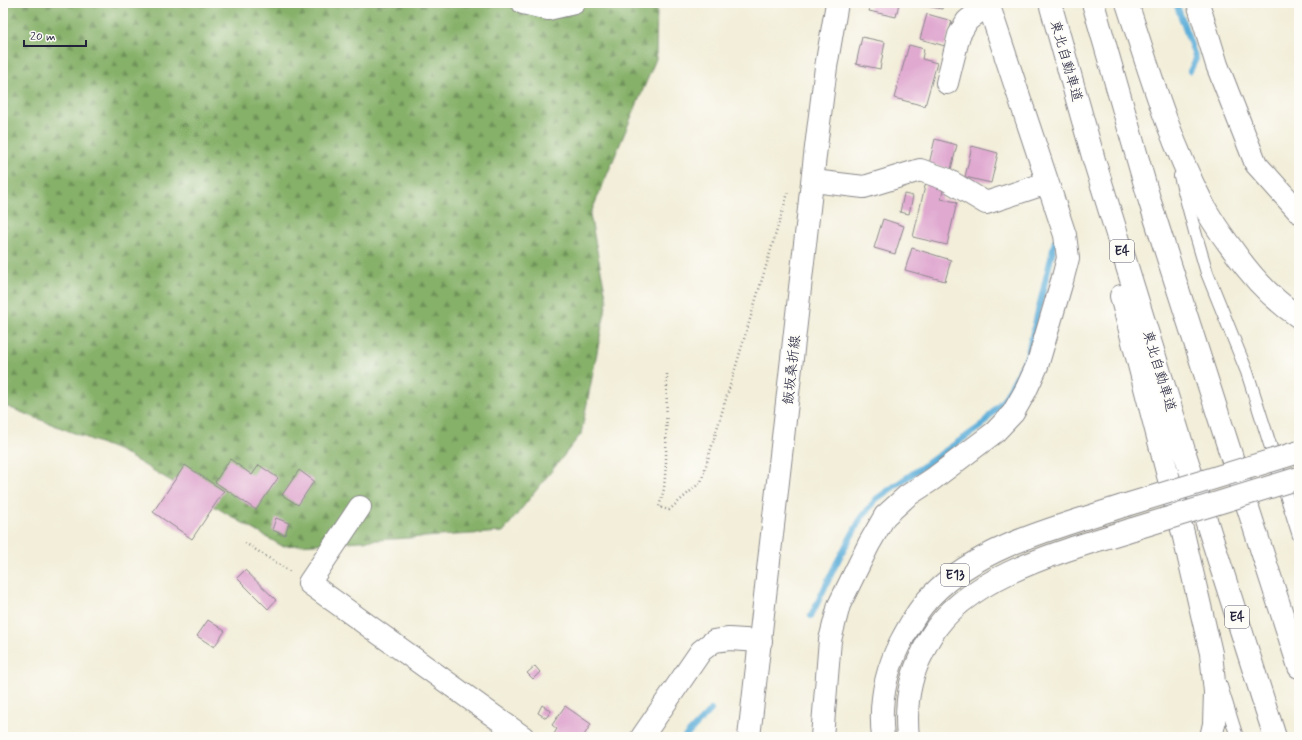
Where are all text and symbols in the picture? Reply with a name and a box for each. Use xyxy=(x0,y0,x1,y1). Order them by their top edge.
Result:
street label: 東北自動車道 xyxy=(1046,18,1086,104)
scale bar xyxy=(24,22,86,48)
text: 20 m xyxy=(30,29,56,45)
road number: E4 xyxy=(1110,240,1134,262)
street label: 東北自動車道 xyxy=(1138,328,1180,414)
street label: 飯坂桑折線 xyxy=(779,334,805,406)
road number: E13 xyxy=(941,564,969,586)
road number: E4 xyxy=(1225,606,1249,628)

